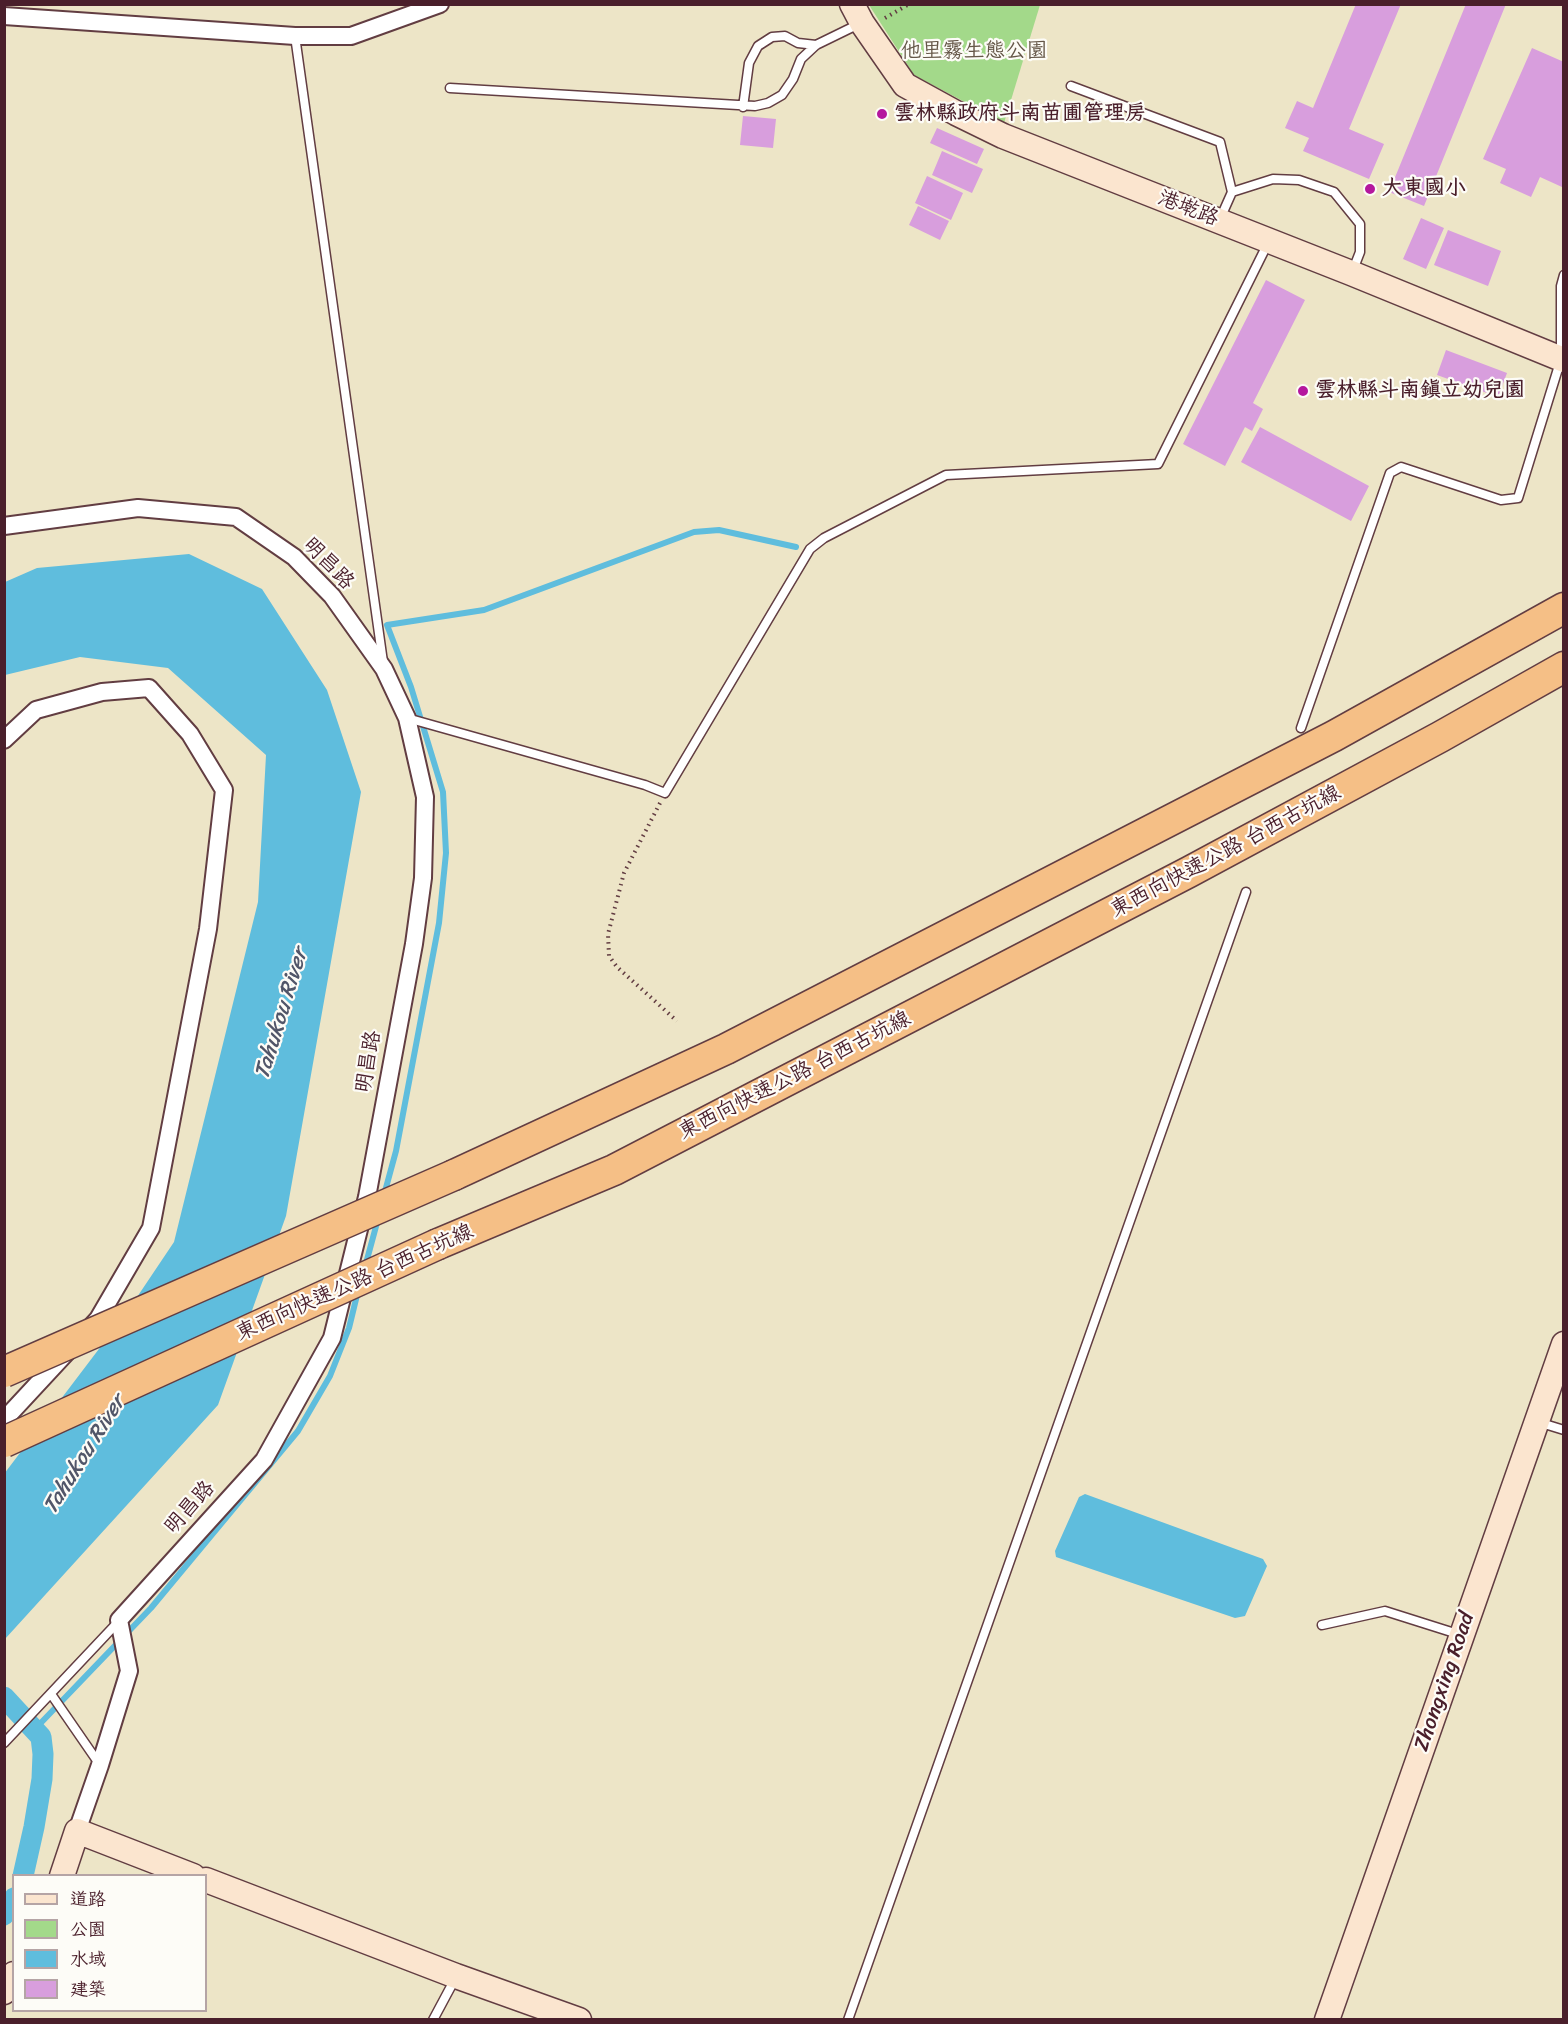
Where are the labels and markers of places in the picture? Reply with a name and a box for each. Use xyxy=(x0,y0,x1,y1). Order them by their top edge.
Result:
place label: 雲林縣政府斗南苗圃管理房 xyxy=(894,101,1146,127)
marker: 雲林縣政府斗南苗圃管理房 xyxy=(875,107,889,121)
place label: 大東國小 xyxy=(1382,176,1466,202)
marker: 大東國小 xyxy=(1363,182,1377,196)
place label: 雲林縣斗南鎮立幼兒園 xyxy=(1315,378,1525,404)
marker: 雲林縣斗南鎮立幼兒園 xyxy=(1296,384,1310,398)

